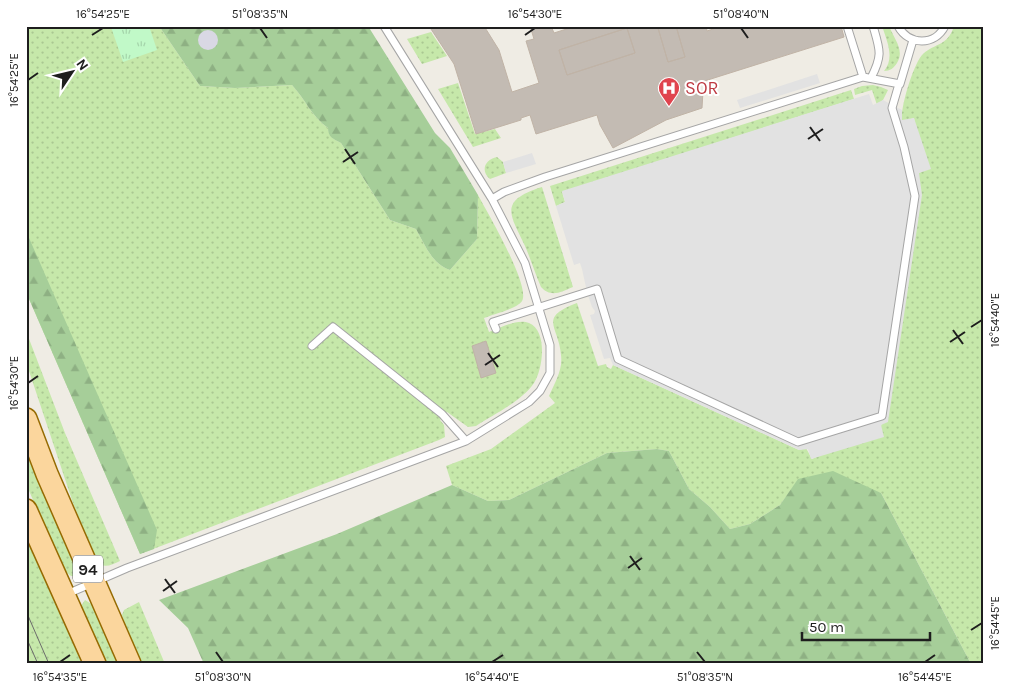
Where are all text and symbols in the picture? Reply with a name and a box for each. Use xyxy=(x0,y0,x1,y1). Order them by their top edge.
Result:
text: 16°54'25"E xyxy=(76,7,130,21)
text: 51°08'35"N xyxy=(232,7,288,21)
text: 16°54'30"E xyxy=(508,7,562,21)
text: 51°08'40"N xyxy=(713,7,769,21)
north arrow xyxy=(48,48,98,98)
text: 16°54'25"E xyxy=(7,53,21,107)
text: N xyxy=(72,56,92,74)
hospital icon: SOR xyxy=(657,76,681,107)
place label: SOR xyxy=(685,77,719,99)
text: 16°54'40"E xyxy=(988,293,1002,347)
text: 16°54'30"E xyxy=(7,356,21,410)
road number: 94 xyxy=(73,556,103,582)
text: 16°54'45"E xyxy=(988,596,1002,650)
scale bar xyxy=(802,610,929,642)
text: 50 m xyxy=(809,618,844,636)
text: 16°54'35"E xyxy=(33,670,87,684)
text: 51°08'30"N xyxy=(194,670,252,684)
text: 16°54'40"E xyxy=(465,670,519,684)
text: 51°08'35"N xyxy=(677,670,733,684)
text: 16°54'45"E xyxy=(898,670,952,684)

